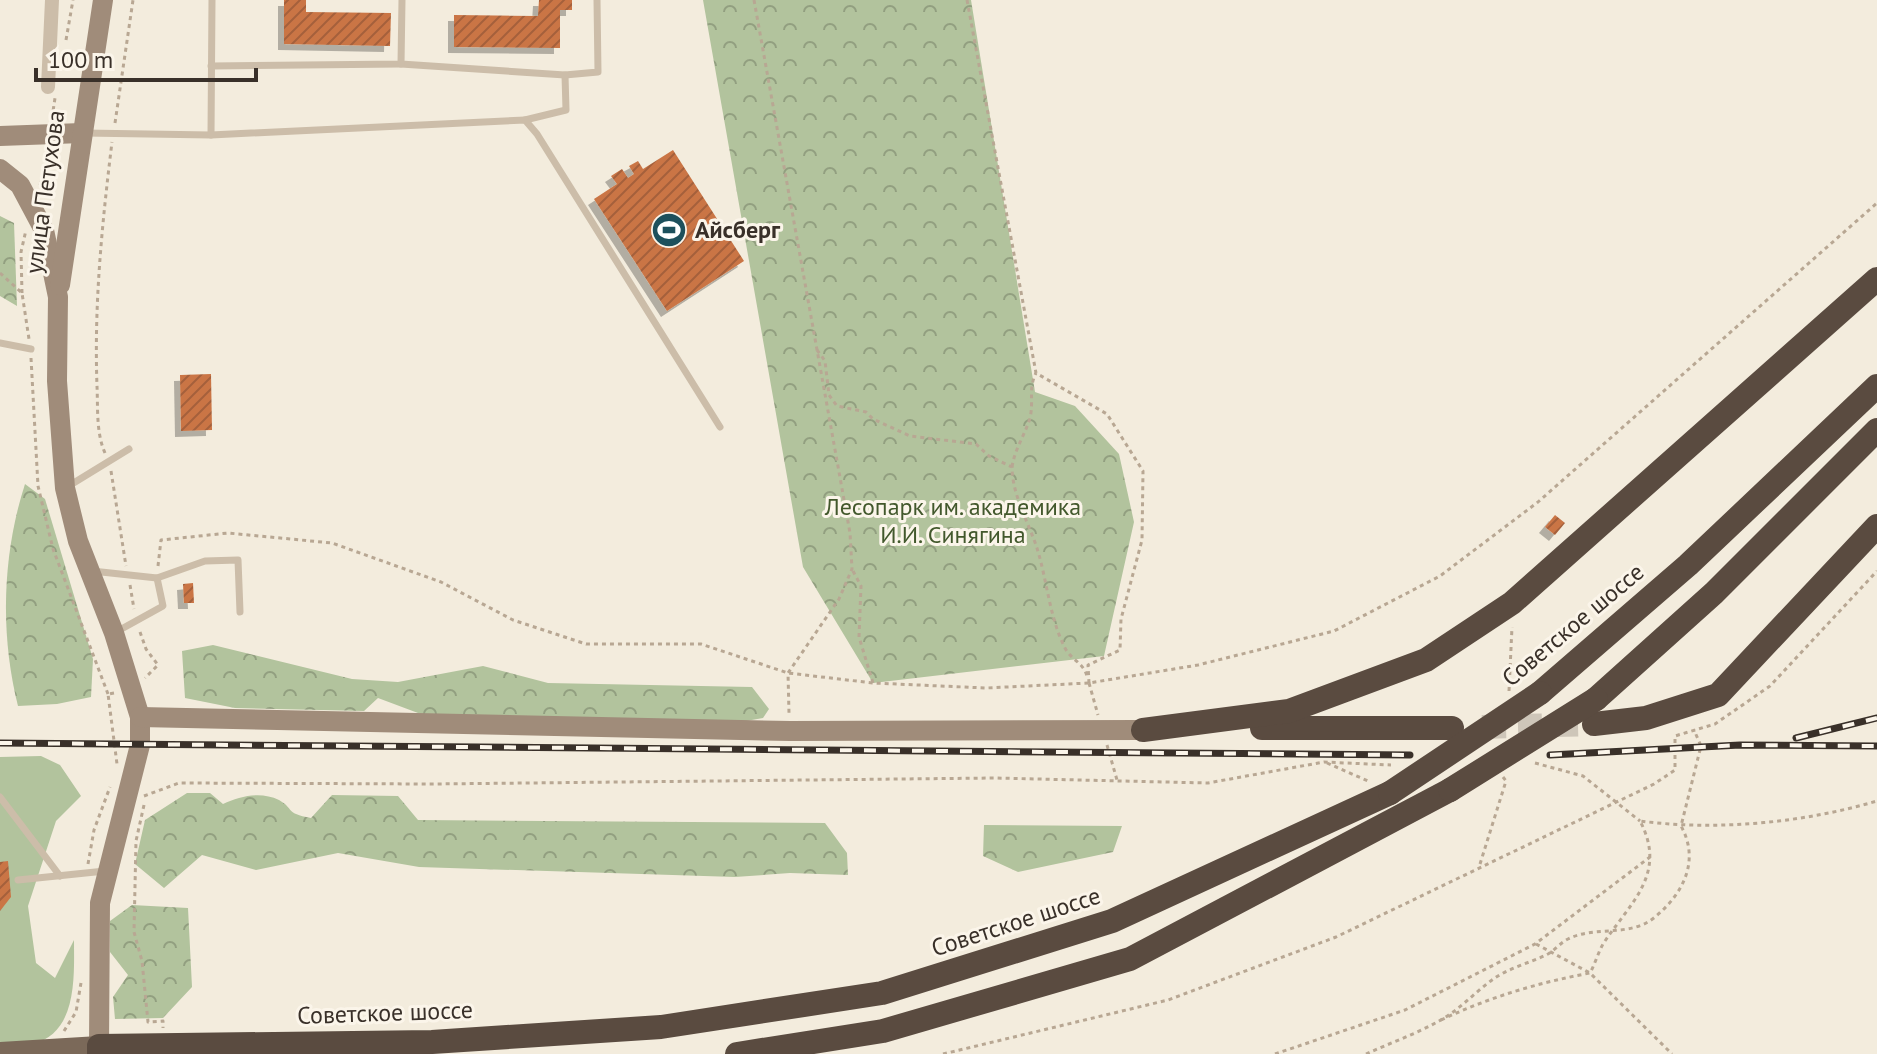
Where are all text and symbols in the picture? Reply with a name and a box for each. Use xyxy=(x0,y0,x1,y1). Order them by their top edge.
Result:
scale bar xyxy=(36,32,256,82)
text: 100 m xyxy=(48,44,113,75)
street label: улица Петухова xyxy=(18,108,71,276)
sports icon: Айсберг xyxy=(650,211,688,249)
place label: Айсберг xyxy=(695,214,781,245)
park label: Лесопарк им. академика И.И. Синягина xyxy=(824,491,1081,550)
street label: Советское шоссе xyxy=(1495,556,1650,693)
street label: Советское шоссе xyxy=(927,880,1104,963)
street label: Советское шоссе xyxy=(297,994,473,1031)

